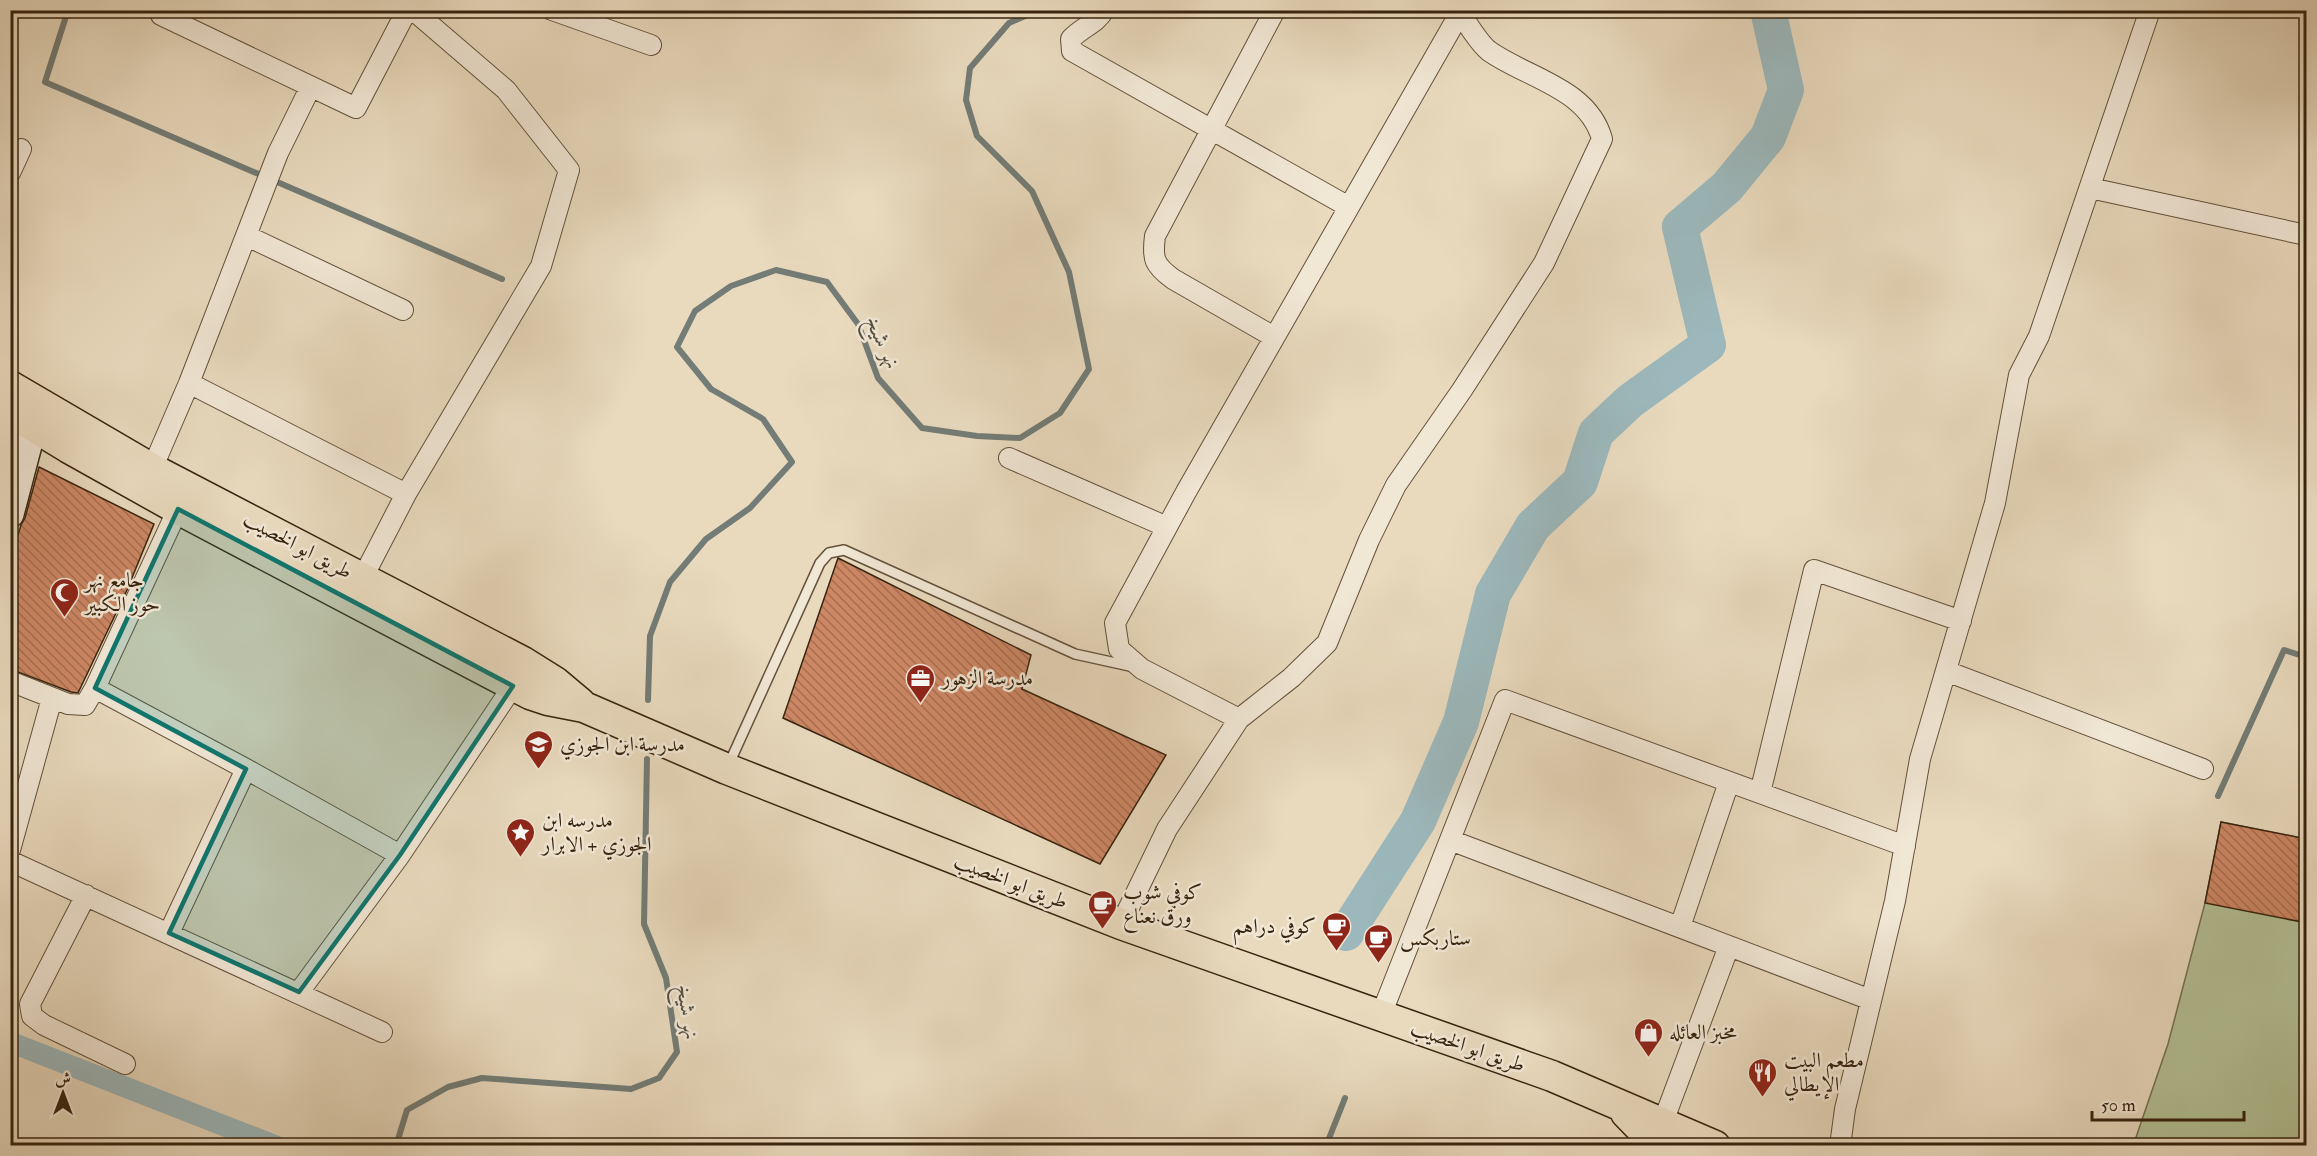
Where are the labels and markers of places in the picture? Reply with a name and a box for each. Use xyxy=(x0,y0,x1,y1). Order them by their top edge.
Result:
place label: جامع نهر حوز الكبير xyxy=(83,567,160,618)
mosque icon: جامع نهر حوز الكبير xyxy=(48,576,80,618)
office icon: مدرسة الزهور xyxy=(905,662,937,704)
place label: مدرسة الزهور xyxy=(940,665,1033,692)
school or university icon: مدرسة ابن الجوزي xyxy=(523,728,555,770)
place label: مدرسة ابن الجوزي xyxy=(560,731,685,760)
place label: مدرسه ابن الجوزي + الابرار xyxy=(540,807,652,860)
place icon: مدرسه ابن الجوزي + الابرار xyxy=(505,816,537,858)
place label: كوفي شوب ورق نعناع xyxy=(1123,879,1202,934)
cafe icon: كوفي شوب ورق نعناع xyxy=(1086,888,1118,930)
cafe icon: كوفي دراهم xyxy=(1321,910,1353,952)
place label: كوفي دراهم xyxy=(1233,913,1316,946)
cafe icon: ستاربكس xyxy=(1363,922,1395,964)
place label: ستاربكس xyxy=(1400,925,1471,952)
shop icon: مخبز العائله xyxy=(1632,1016,1664,1058)
place label: مخبز العائله xyxy=(1669,1019,1737,1046)
place label: مطعم البيت الإيطالي xyxy=(1784,1047,1864,1101)
restaurant icon: مطعم البيت الإيطالي xyxy=(1747,1056,1779,1098)

